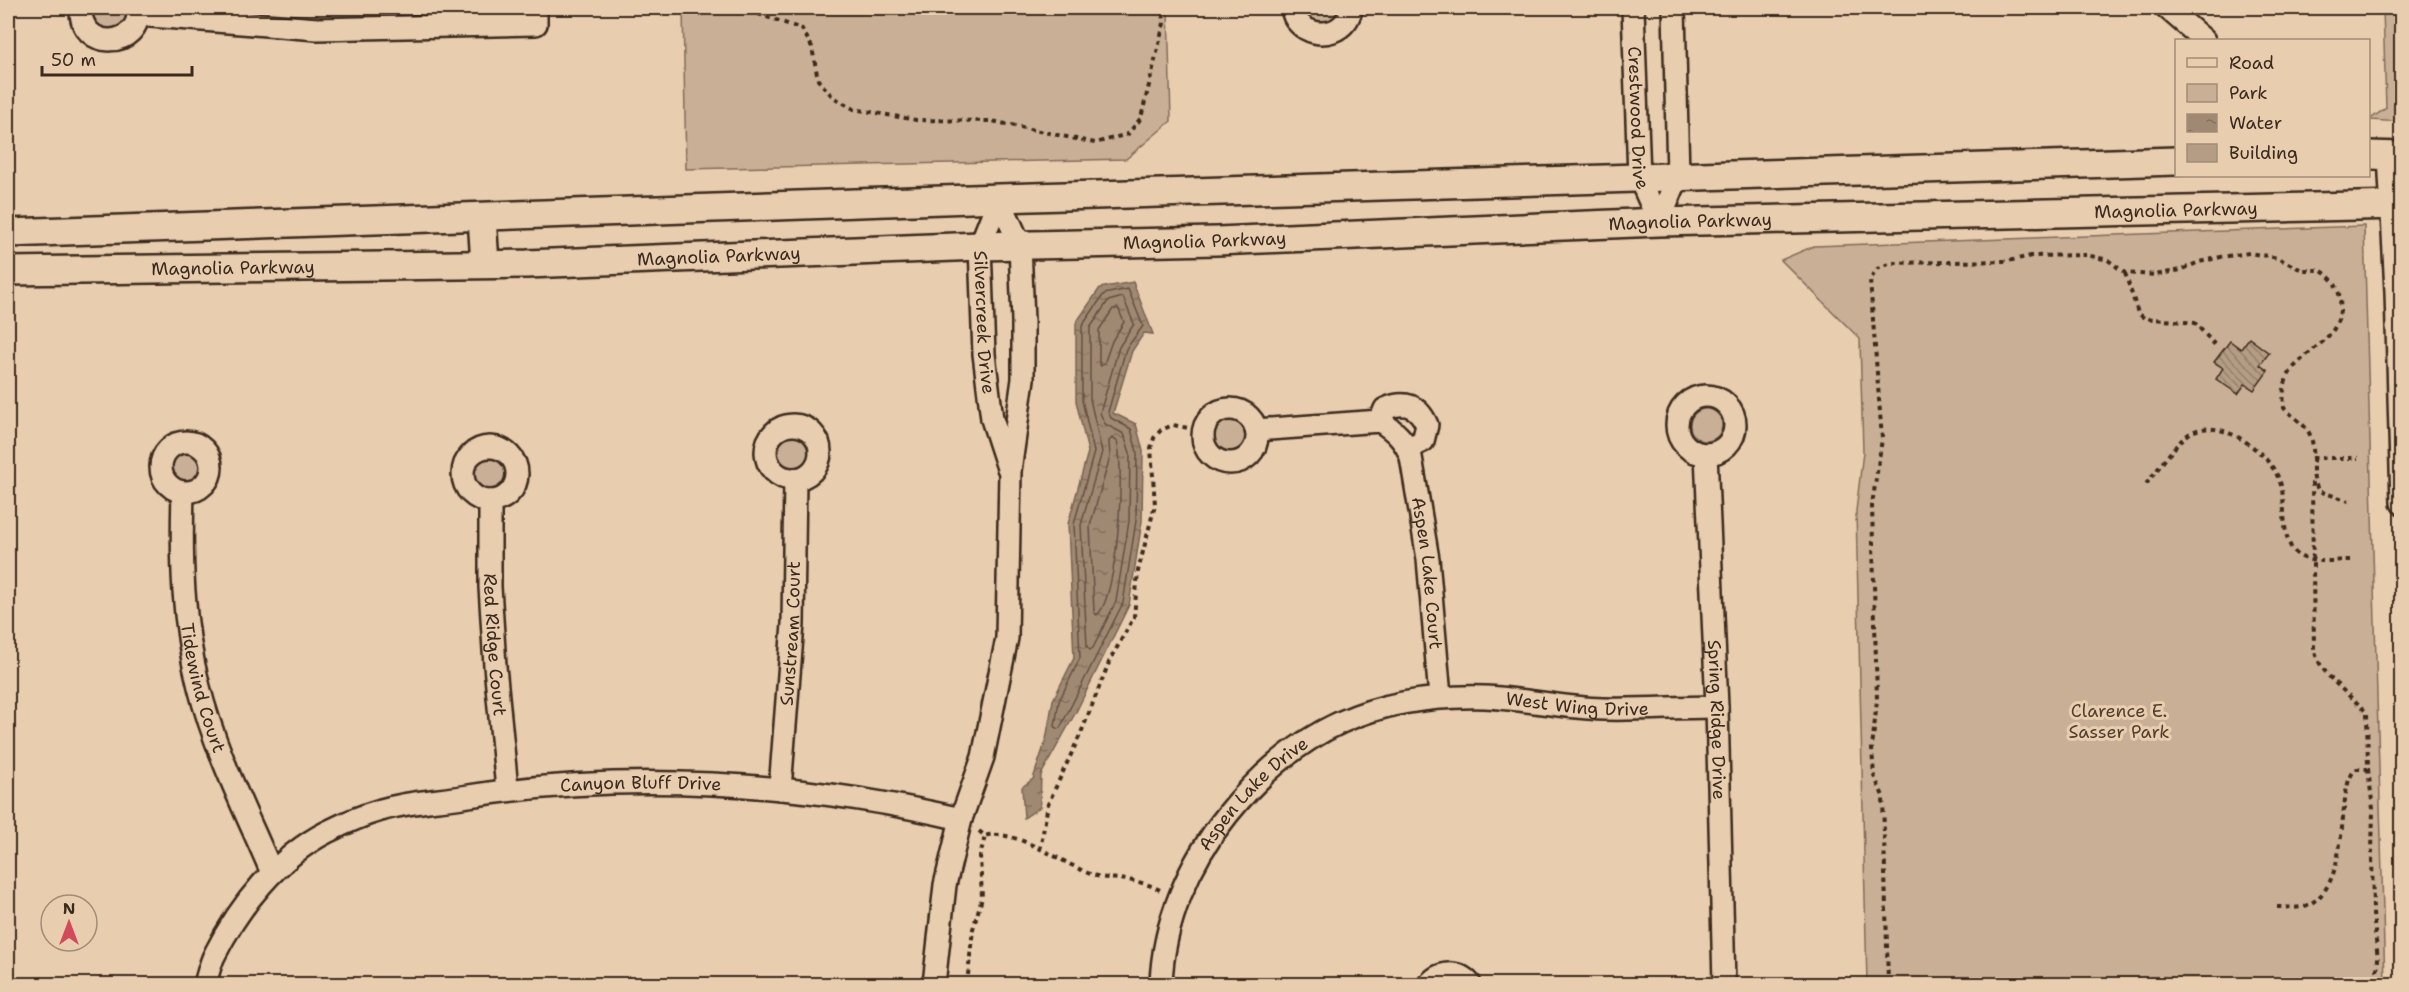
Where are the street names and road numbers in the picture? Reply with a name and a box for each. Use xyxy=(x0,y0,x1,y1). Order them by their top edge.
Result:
street label: Crestwood Drive xyxy=(1622,46,1655,193)
street label: Magnolia Parkway xyxy=(2094,196,2258,224)
street label: Magnolia Parkway xyxy=(1608,207,1772,236)
street label: Magnolia Parkway xyxy=(1123,226,1287,255)
street label: Magnolia Parkway xyxy=(637,241,801,272)
street label: Silvercreek Drive xyxy=(968,250,1001,395)
street label: Magnolia Parkway xyxy=(151,255,315,281)
street label: Aspen Lake Court xyxy=(1406,495,1448,650)
street label: Sunstream Court xyxy=(775,561,806,707)
street label: Red Ridge Court xyxy=(478,574,512,717)
street label: Tidewind Court xyxy=(175,621,231,756)
street label: Spring Ridge Drive xyxy=(1702,639,1731,800)
street label: West Wing Drive xyxy=(1505,687,1649,721)
street label: Aspen Lake Drive xyxy=(1193,731,1313,855)
street label: Canyon Bluff Drive xyxy=(559,771,722,798)

